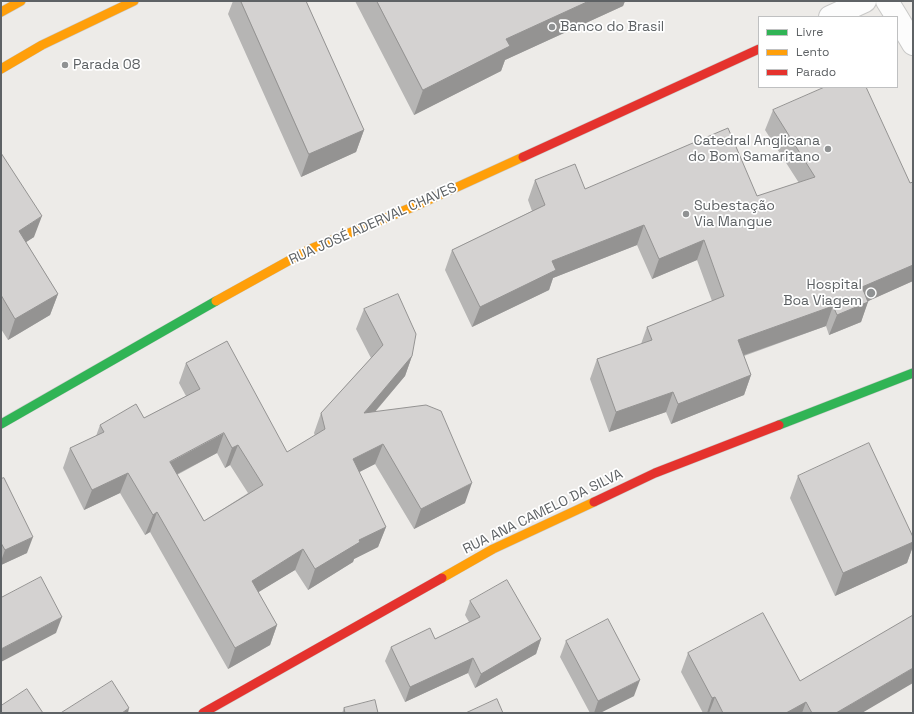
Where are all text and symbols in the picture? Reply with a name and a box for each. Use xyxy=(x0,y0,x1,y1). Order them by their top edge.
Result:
legend xyxy=(758,16,898,88)
place label: Banco do Brasil xyxy=(560,19,664,35)
marker: Banco do Brasil xyxy=(547,22,557,32)
text: Livre xyxy=(796,24,823,40)
text: Lento xyxy=(796,44,830,60)
place label: Parada 08 xyxy=(73,57,141,73)
marker: Parada 08 xyxy=(60,60,70,70)
text: Parado xyxy=(796,64,836,80)
place label: Catedral Anglicana do Bom Samaritano xyxy=(688,133,820,166)
marker: Catedral Anglicana do Bom Samaritano xyxy=(823,144,833,154)
street label: RUA JOSÉ ADERVAL CHAVES xyxy=(286,179,460,269)
place label: Subestação Via Mangue xyxy=(694,198,775,230)
marker: Subestação Via Mangue xyxy=(681,209,691,219)
place label: Hospital Boa Viagem xyxy=(783,277,862,310)
marker: Hospital Boa Viagem xyxy=(865,287,877,299)
street label: RUA ANA CAMELO DA SILVA xyxy=(460,466,626,558)

